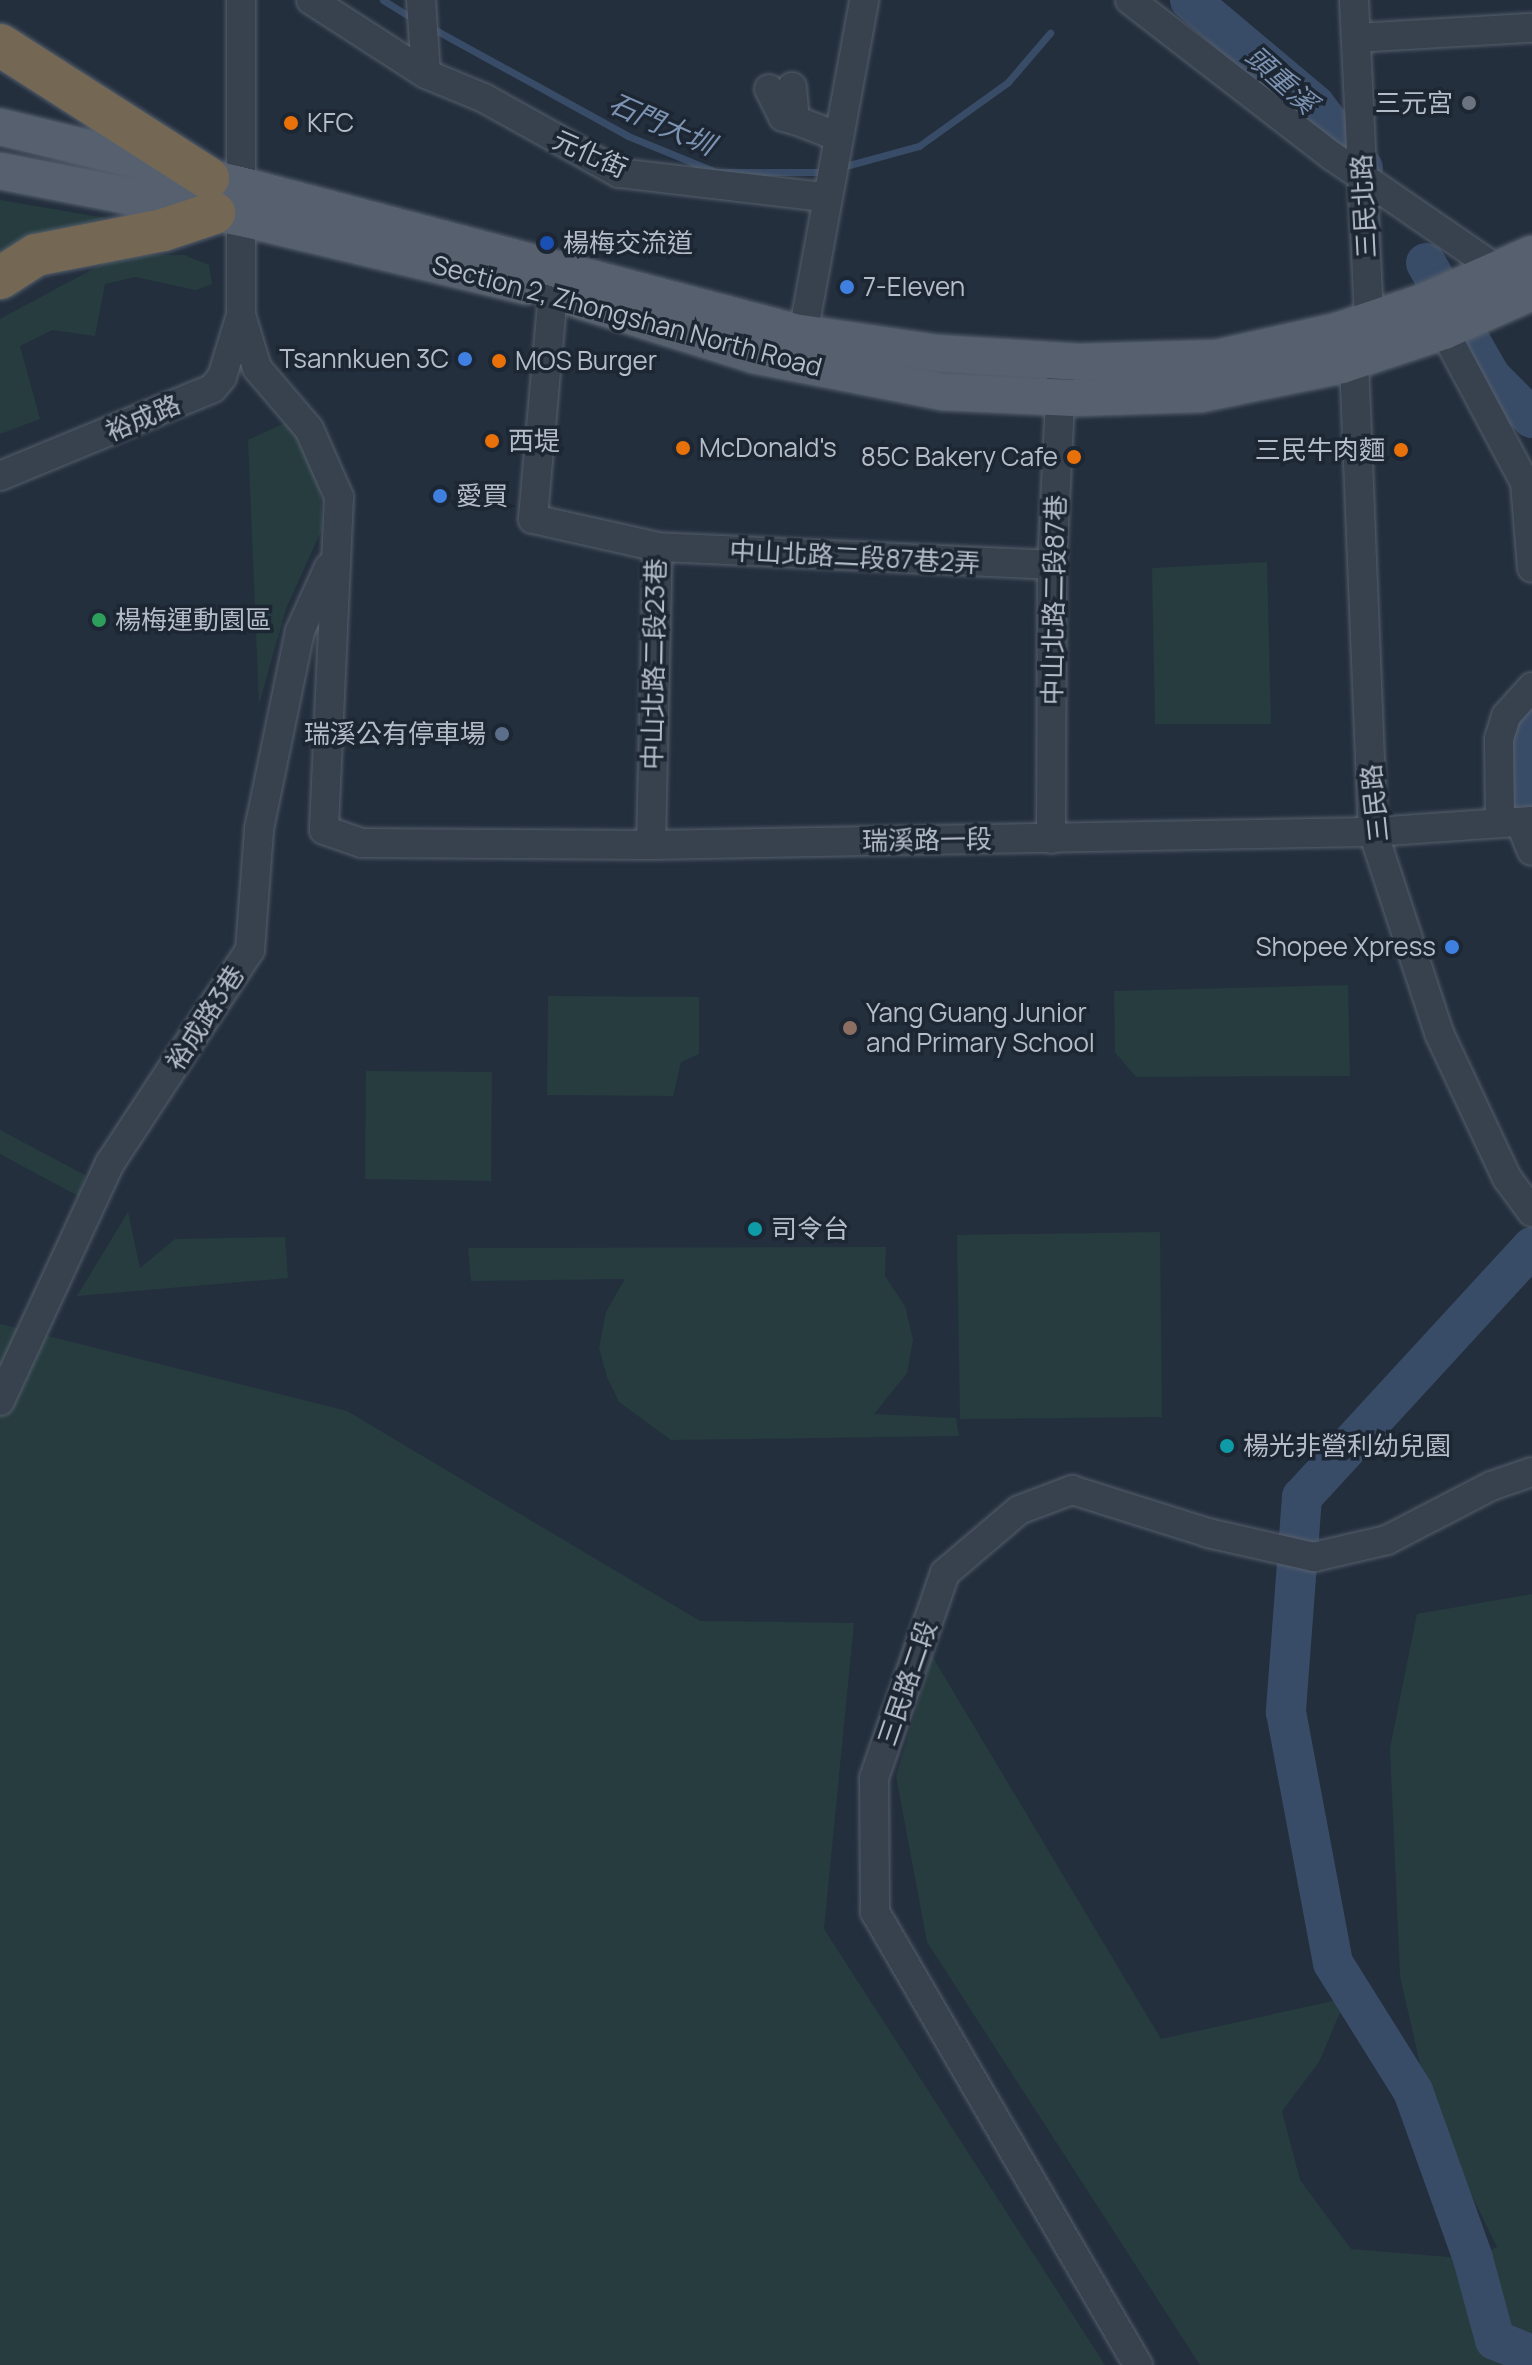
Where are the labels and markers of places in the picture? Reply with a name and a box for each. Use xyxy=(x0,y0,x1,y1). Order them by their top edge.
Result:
place label: 三元宮 xyxy=(1375,87,1453,119)
marker: 三元宮 xyxy=(1460,94,1478,112)
place label: KFC xyxy=(307,107,354,139)
marker: KFC xyxy=(282,114,300,132)
place label: 楊梅交流道 xyxy=(563,227,693,259)
marker: 楊梅交流道 xyxy=(538,234,556,252)
place label: 7-Eleven xyxy=(863,271,965,303)
marker: 7-Eleven xyxy=(838,278,856,296)
place label: Tsannkuen 3C xyxy=(279,343,449,375)
place label: MOS Burger xyxy=(515,345,657,377)
marker: Tsannkuen 3C xyxy=(456,350,474,368)
marker: MOS Burger xyxy=(490,352,508,370)
place label: 西堤 xyxy=(508,425,560,457)
marker: 西堤 xyxy=(483,432,501,450)
place label: McDonald's xyxy=(699,432,837,464)
place label: 三民牛肉麵 xyxy=(1255,434,1385,466)
marker: McDonald's xyxy=(674,439,692,457)
place label: 85C Bakery Cafe xyxy=(861,441,1058,473)
marker: 三民牛肉麵 xyxy=(1392,441,1410,459)
marker: 85C Bakery Cafe xyxy=(1065,448,1083,466)
place label: 愛買 xyxy=(456,480,508,512)
marker: 愛買 xyxy=(431,487,449,505)
place label: 楊梅運動園區 xyxy=(115,604,271,636)
marker: 楊梅運動園區 xyxy=(90,611,108,629)
place label: 瑞溪公有停車場 xyxy=(304,718,486,750)
marker: 瑞溪公有停車場 xyxy=(493,725,511,743)
place label: Shopee Xpress xyxy=(1255,931,1436,963)
marker: Shopee Xpress xyxy=(1443,938,1461,956)
place label: Yang Guang Junior and Primary School xyxy=(866,997,1095,1058)
marker: Yang Guang Junior and Primary School xyxy=(841,1019,859,1037)
place label: 司令台 xyxy=(771,1213,849,1245)
marker: 司令台 xyxy=(746,1220,764,1238)
place label: 楊光非營利幼兒園 xyxy=(1243,1430,1451,1462)
marker: 楊光非營利幼兒園 xyxy=(1218,1437,1236,1455)

